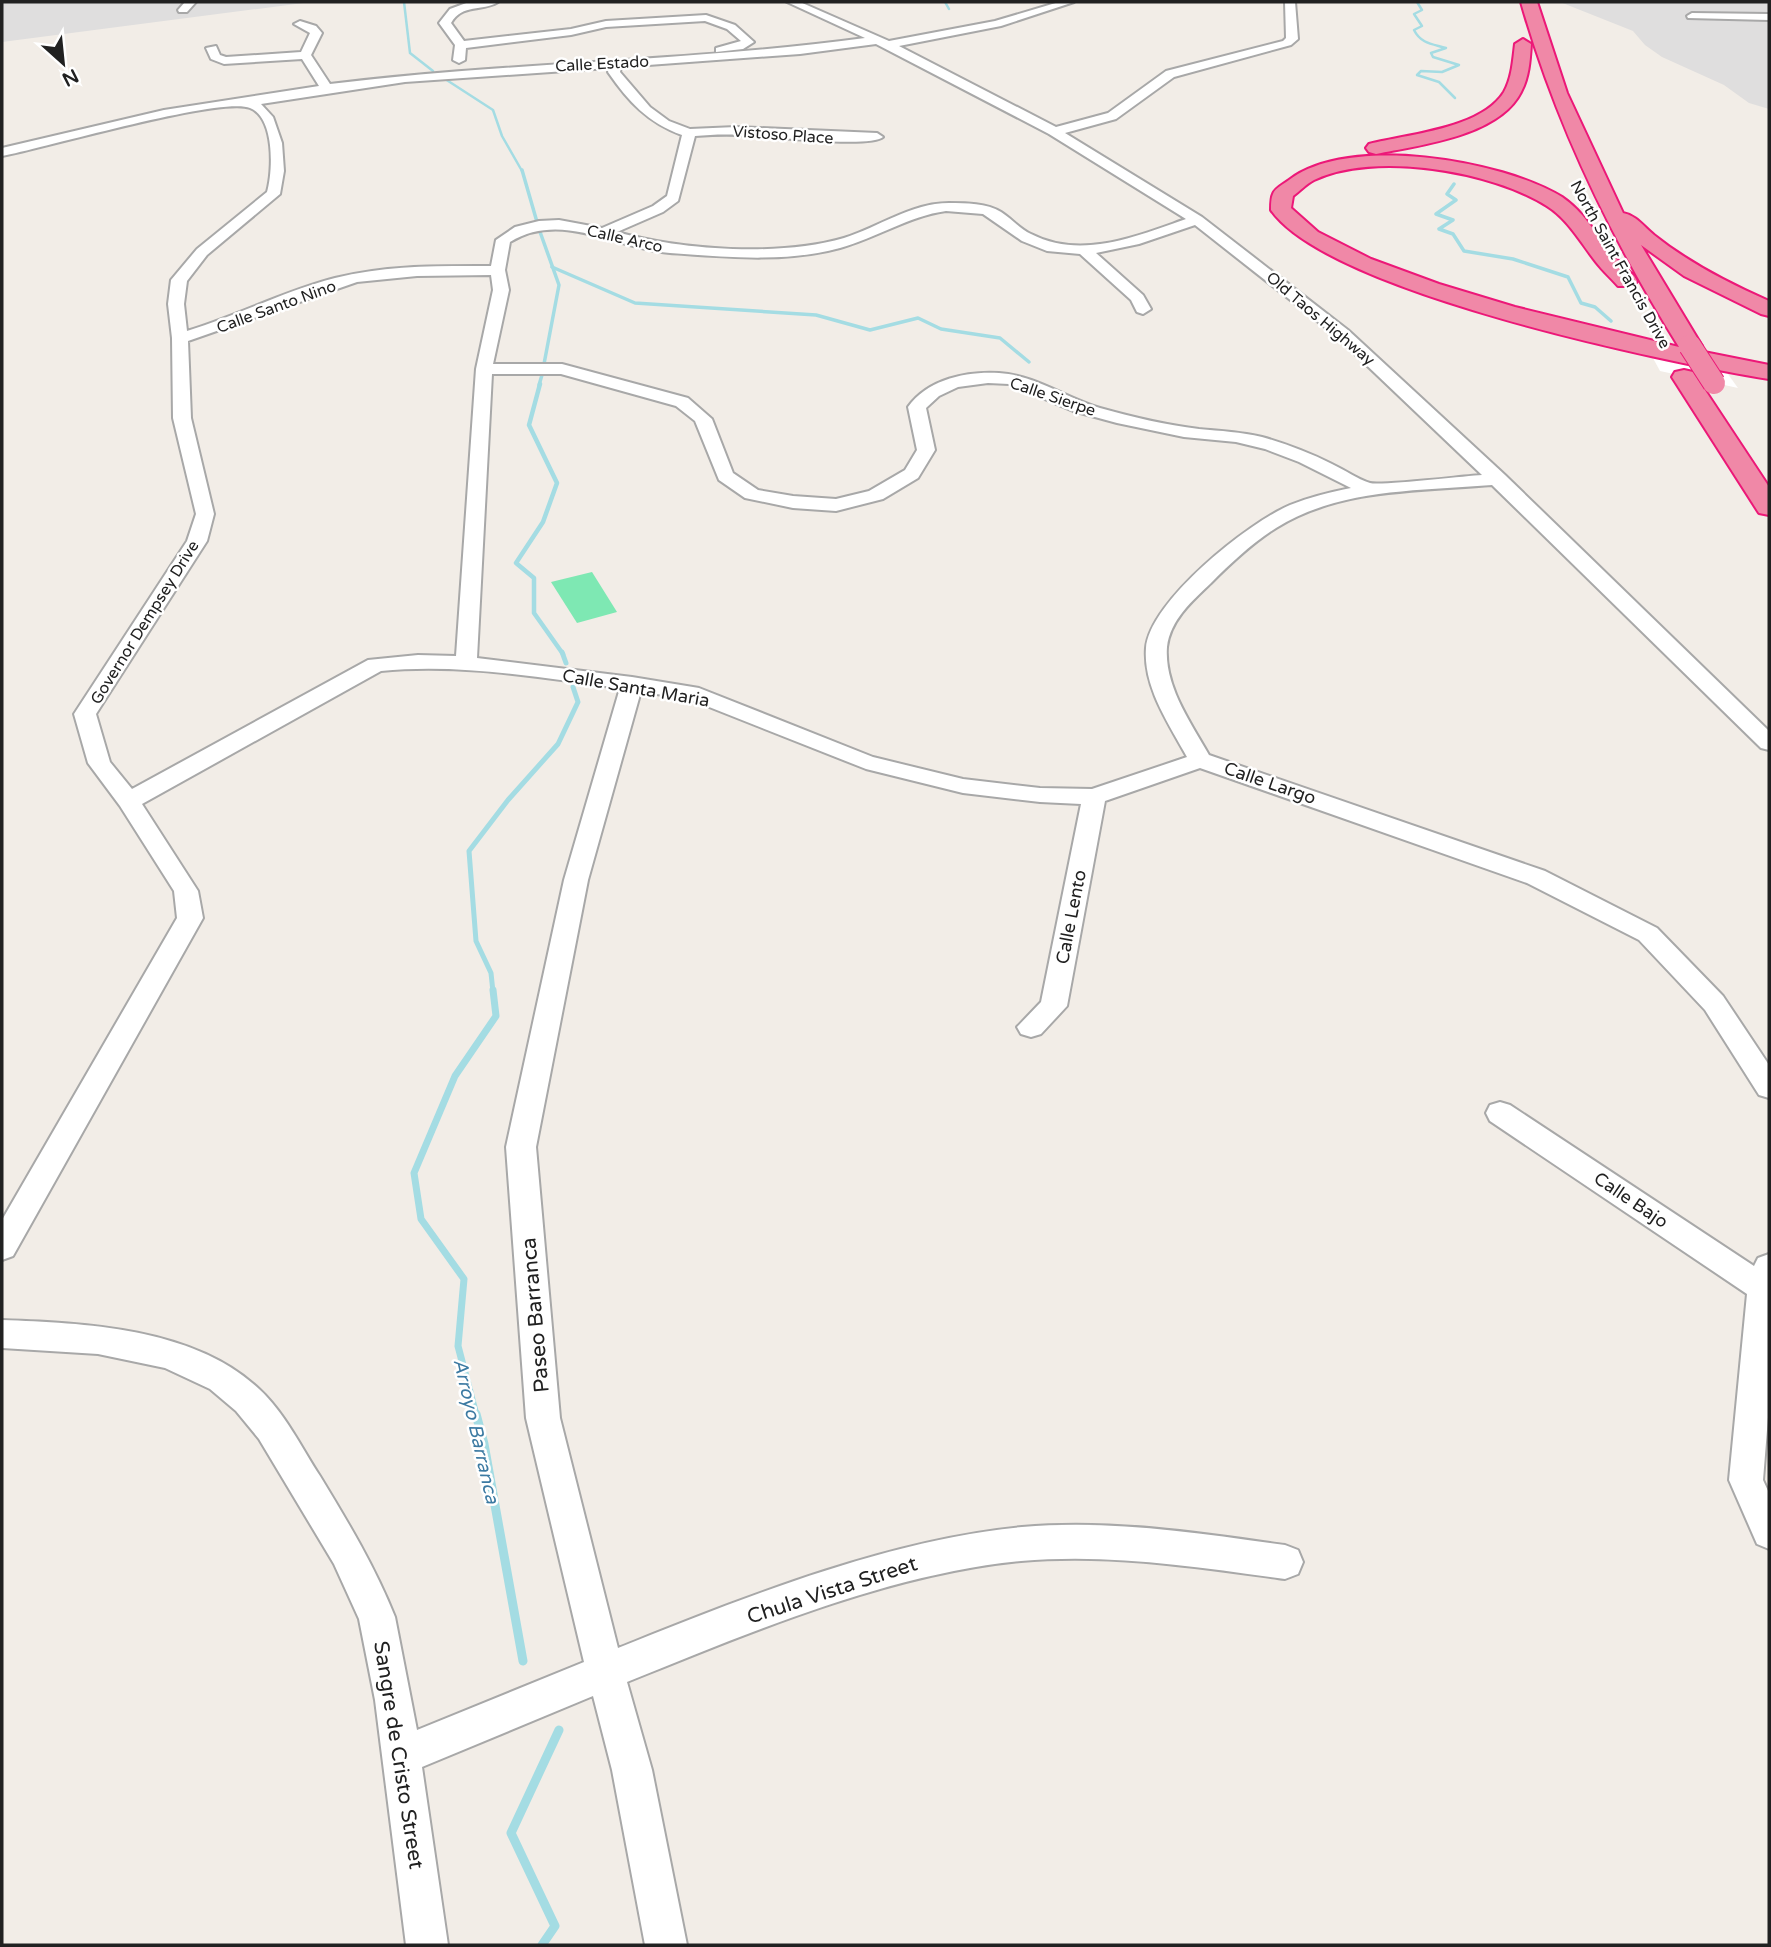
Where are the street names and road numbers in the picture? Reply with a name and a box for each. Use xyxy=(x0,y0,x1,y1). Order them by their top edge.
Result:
street label: Calle Estado xyxy=(555,52,649,76)
street label: Vistoso Place xyxy=(732,121,834,148)
street label: North Saint Francis Drive xyxy=(1566,177,1675,352)
street label: Calle Arco xyxy=(585,221,665,257)
street label: Old Taos Highway xyxy=(1262,267,1379,370)
street label: Calle Santo Nino xyxy=(214,276,339,338)
street label: Calle Sierpe xyxy=(1007,373,1098,421)
street label: Governor Dempsey Drive xyxy=(86,537,204,708)
street label: Calle Santa Maria xyxy=(561,664,711,712)
street label: Calle Largo xyxy=(1221,757,1319,809)
street label: Calle Lento xyxy=(1051,868,1091,966)
street label: Calle Bajo xyxy=(1590,1167,1672,1233)
street label: Paseo Barranca xyxy=(516,1236,555,1394)
street label: Chula Vista Street xyxy=(744,1551,920,1630)
street label: Sangre de Cristo Street xyxy=(368,1639,429,1871)

